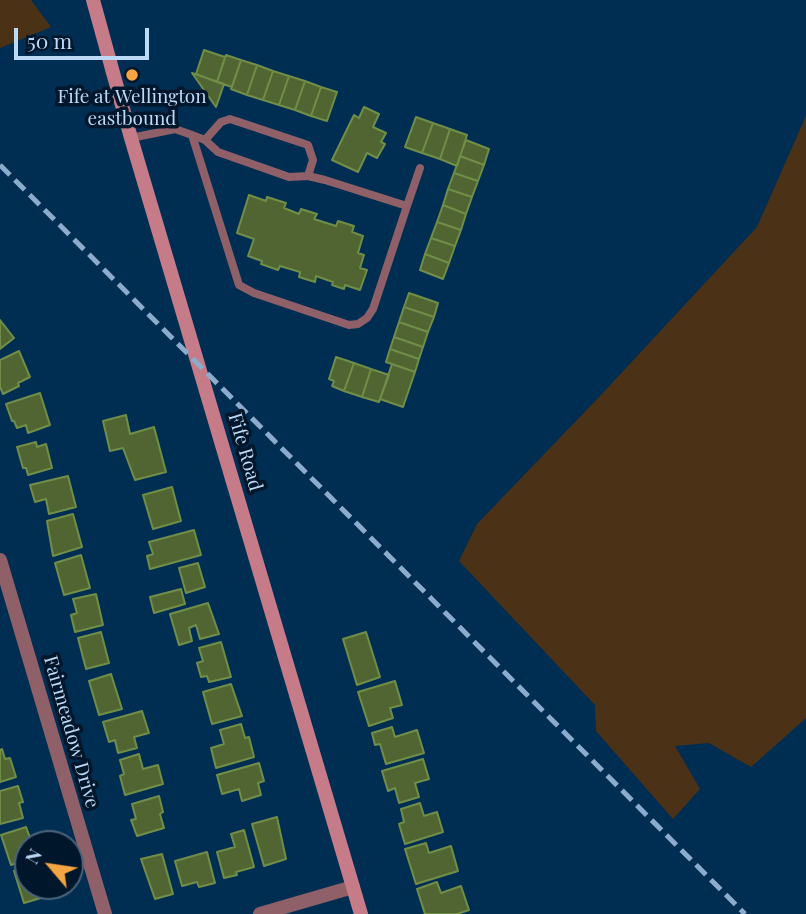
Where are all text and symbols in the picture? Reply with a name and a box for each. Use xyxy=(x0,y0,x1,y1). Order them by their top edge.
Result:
scale bar xyxy=(18,14,152,58)
text: 50 m xyxy=(27,26,72,54)
marker: Fife at Wellington eastbound xyxy=(124,67,140,83)
place label: Fife at Wellington eastbound xyxy=(57,86,207,130)
street label: Fife Road xyxy=(223,410,267,494)
street label: Fairmeadow Drive xyxy=(38,653,104,811)
north arrow xyxy=(14,830,84,900)
text: N xyxy=(18,843,47,868)

